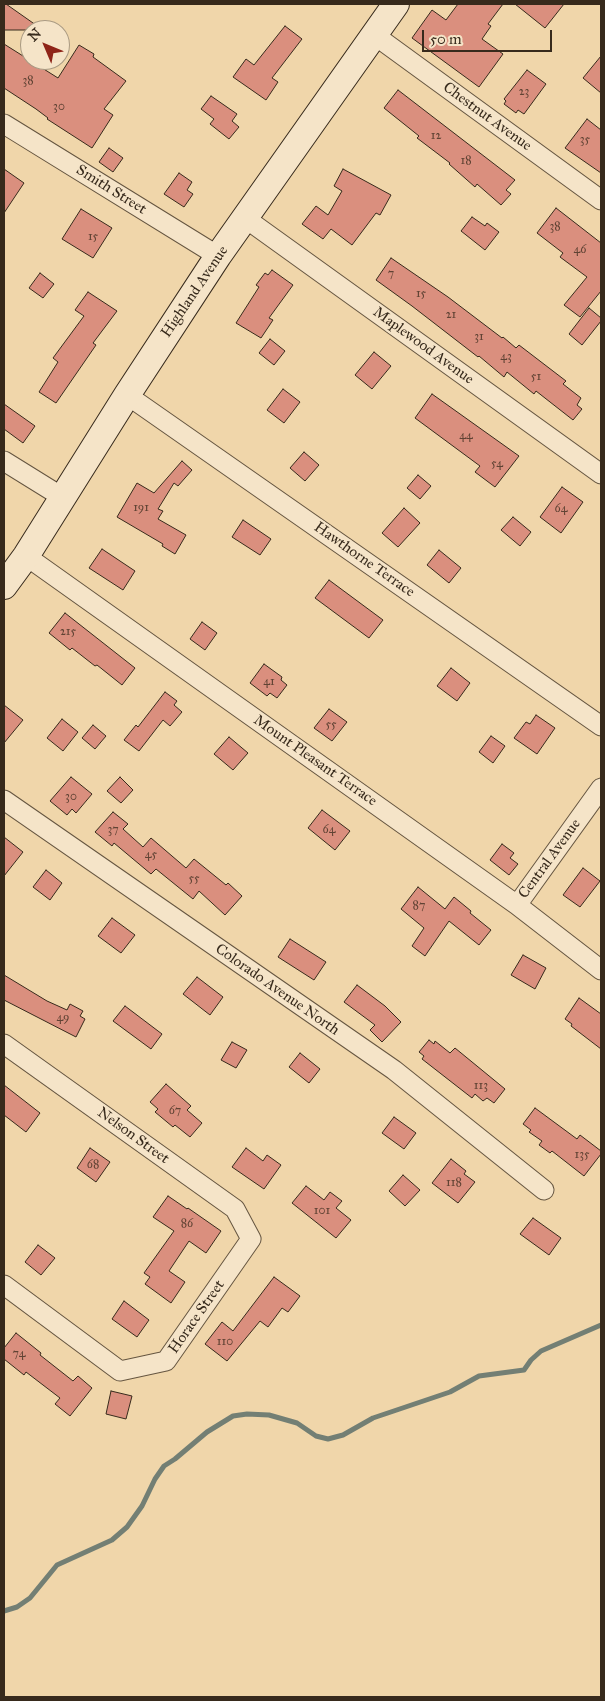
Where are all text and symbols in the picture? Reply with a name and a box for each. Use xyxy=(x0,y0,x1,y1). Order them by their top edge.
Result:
north arrow xyxy=(20,20,70,70)
scale bar xyxy=(425,20,555,52)
text: N xyxy=(25,25,45,45)
text: 50 m xyxy=(430,30,462,48)
house number: 38 xyxy=(22,74,34,88)
street label: Chestnut Avenue xyxy=(439,79,535,155)
house number: 23 xyxy=(519,85,529,99)
house number: 30 xyxy=(53,100,65,114)
house number: 12 xyxy=(431,129,441,143)
house number: 35 xyxy=(580,133,590,147)
house number: 18 xyxy=(460,154,472,168)
street label: Smith Street xyxy=(73,161,149,219)
house number: 38 xyxy=(549,220,561,234)
house number: 15 xyxy=(88,230,98,244)
street label: Highland Avenue xyxy=(158,243,232,341)
house number: 46 xyxy=(574,243,586,257)
house number: 7 xyxy=(388,267,394,281)
house number: 15 xyxy=(416,287,426,301)
street label: Maplewood Avenue xyxy=(369,303,477,389)
house number: 21 xyxy=(446,308,456,322)
house number: 31 xyxy=(474,330,484,344)
house number: 43 xyxy=(500,350,512,364)
house number: 51 xyxy=(531,370,541,384)
house number: 44 xyxy=(459,429,473,443)
house number: 54 xyxy=(491,457,503,471)
house number: 191 xyxy=(133,501,149,515)
house number: 64 xyxy=(555,502,567,516)
street label: Hawthorne Terrace xyxy=(310,519,418,601)
house number: 215 xyxy=(60,625,76,639)
house number: 41 xyxy=(263,675,275,689)
street label: Mount Pleasant Terrace xyxy=(250,712,380,810)
house number: 55 xyxy=(325,718,337,732)
house number: 30 xyxy=(65,790,77,804)
street label: Central Avenue xyxy=(515,816,585,902)
house number: 37 xyxy=(107,823,119,837)
house number: 64 xyxy=(323,823,335,837)
house number: 45 xyxy=(145,848,157,862)
house number: 55 xyxy=(188,872,200,886)
house number: 87 xyxy=(413,899,425,913)
street label: Colorado Avenue North xyxy=(211,940,343,1040)
house number: 49 xyxy=(56,1011,70,1025)
house number: 113 xyxy=(474,1079,488,1093)
street label: Nelson Street xyxy=(94,1104,172,1168)
house number: 67 xyxy=(169,1104,181,1118)
house number: 135 xyxy=(574,1148,590,1162)
house number: 68 xyxy=(87,1158,99,1172)
house number: 118 xyxy=(446,1176,462,1190)
house number: 101 xyxy=(314,1204,330,1218)
house number: 86 xyxy=(181,1217,193,1231)
street label: Horace Street xyxy=(165,1277,229,1357)
house number: 110 xyxy=(217,1335,233,1349)
house number: 74 xyxy=(13,1347,25,1361)

